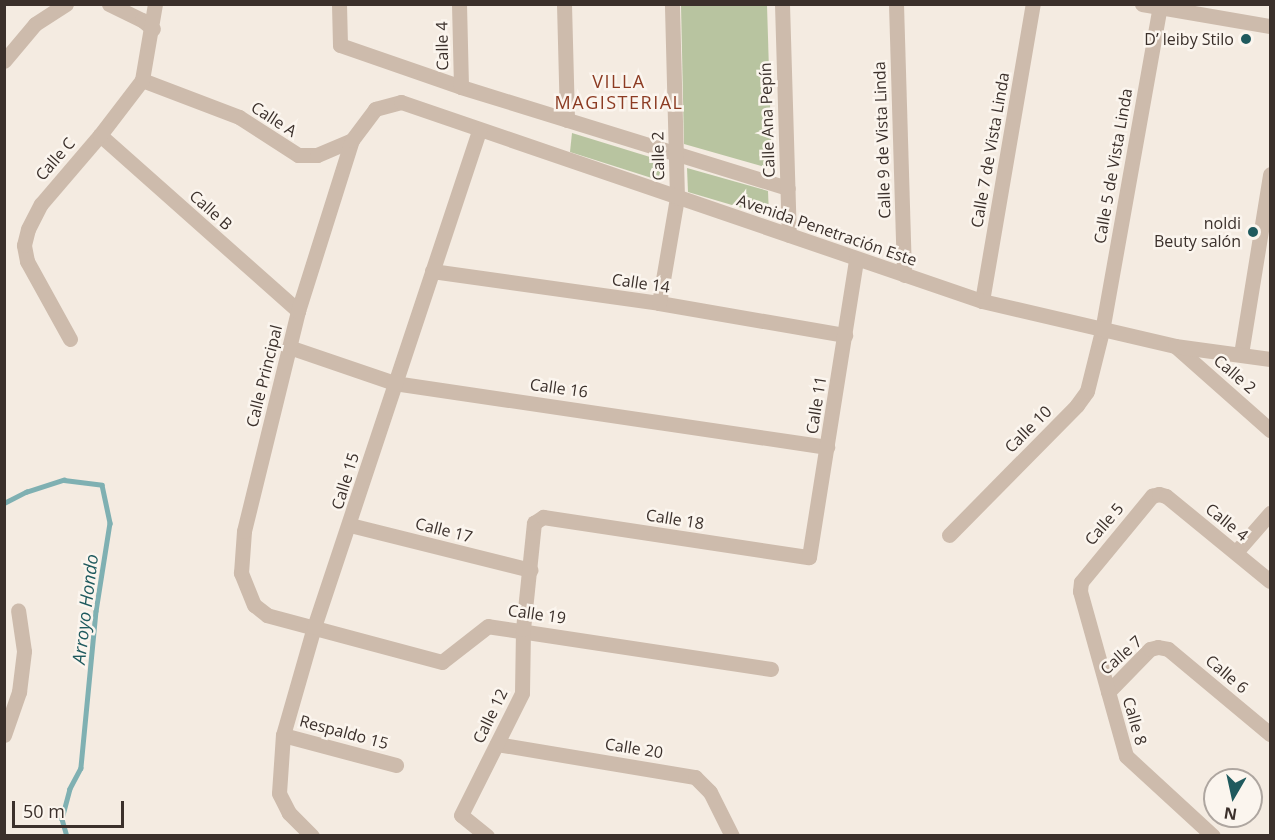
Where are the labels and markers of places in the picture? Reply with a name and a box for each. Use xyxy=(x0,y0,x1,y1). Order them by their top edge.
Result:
place label: D’ leiby Stilo xyxy=(1144,29,1234,49)
marker: D’ leiby Stilo xyxy=(1239,32,1253,46)
place label: noldi Beuty salón xyxy=(1154,213,1241,251)
marker: noldi Beuty salón xyxy=(1246,225,1260,239)

